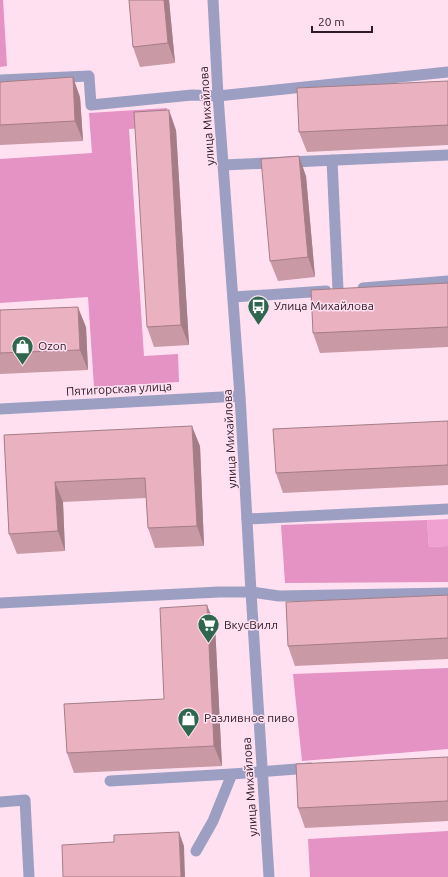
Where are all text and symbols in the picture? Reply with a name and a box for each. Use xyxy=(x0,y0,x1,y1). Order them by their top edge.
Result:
scale bar xyxy=(312,8,372,34)
text: 20 m xyxy=(318,15,345,28)
street label: улица Михайлова xyxy=(197,66,216,166)
bus stop icon: Улица Михайлова xyxy=(245,293,271,326)
place label: Улица Михайлова xyxy=(274,299,374,312)
shop icon: Ozon xyxy=(10,333,36,366)
place label: Ozon xyxy=(38,339,67,352)
street label: Пятигорская улица xyxy=(66,379,172,398)
street label: улица Михайлова xyxy=(220,389,239,489)
supermarket icon: ВкусВилл xyxy=(196,612,222,645)
place label: ВкусВилл xyxy=(224,618,278,631)
shop icon: Разливное пиво xyxy=(175,705,201,738)
place label: Разливное пиво xyxy=(204,711,295,724)
street label: улица Михайлова xyxy=(240,737,259,837)

